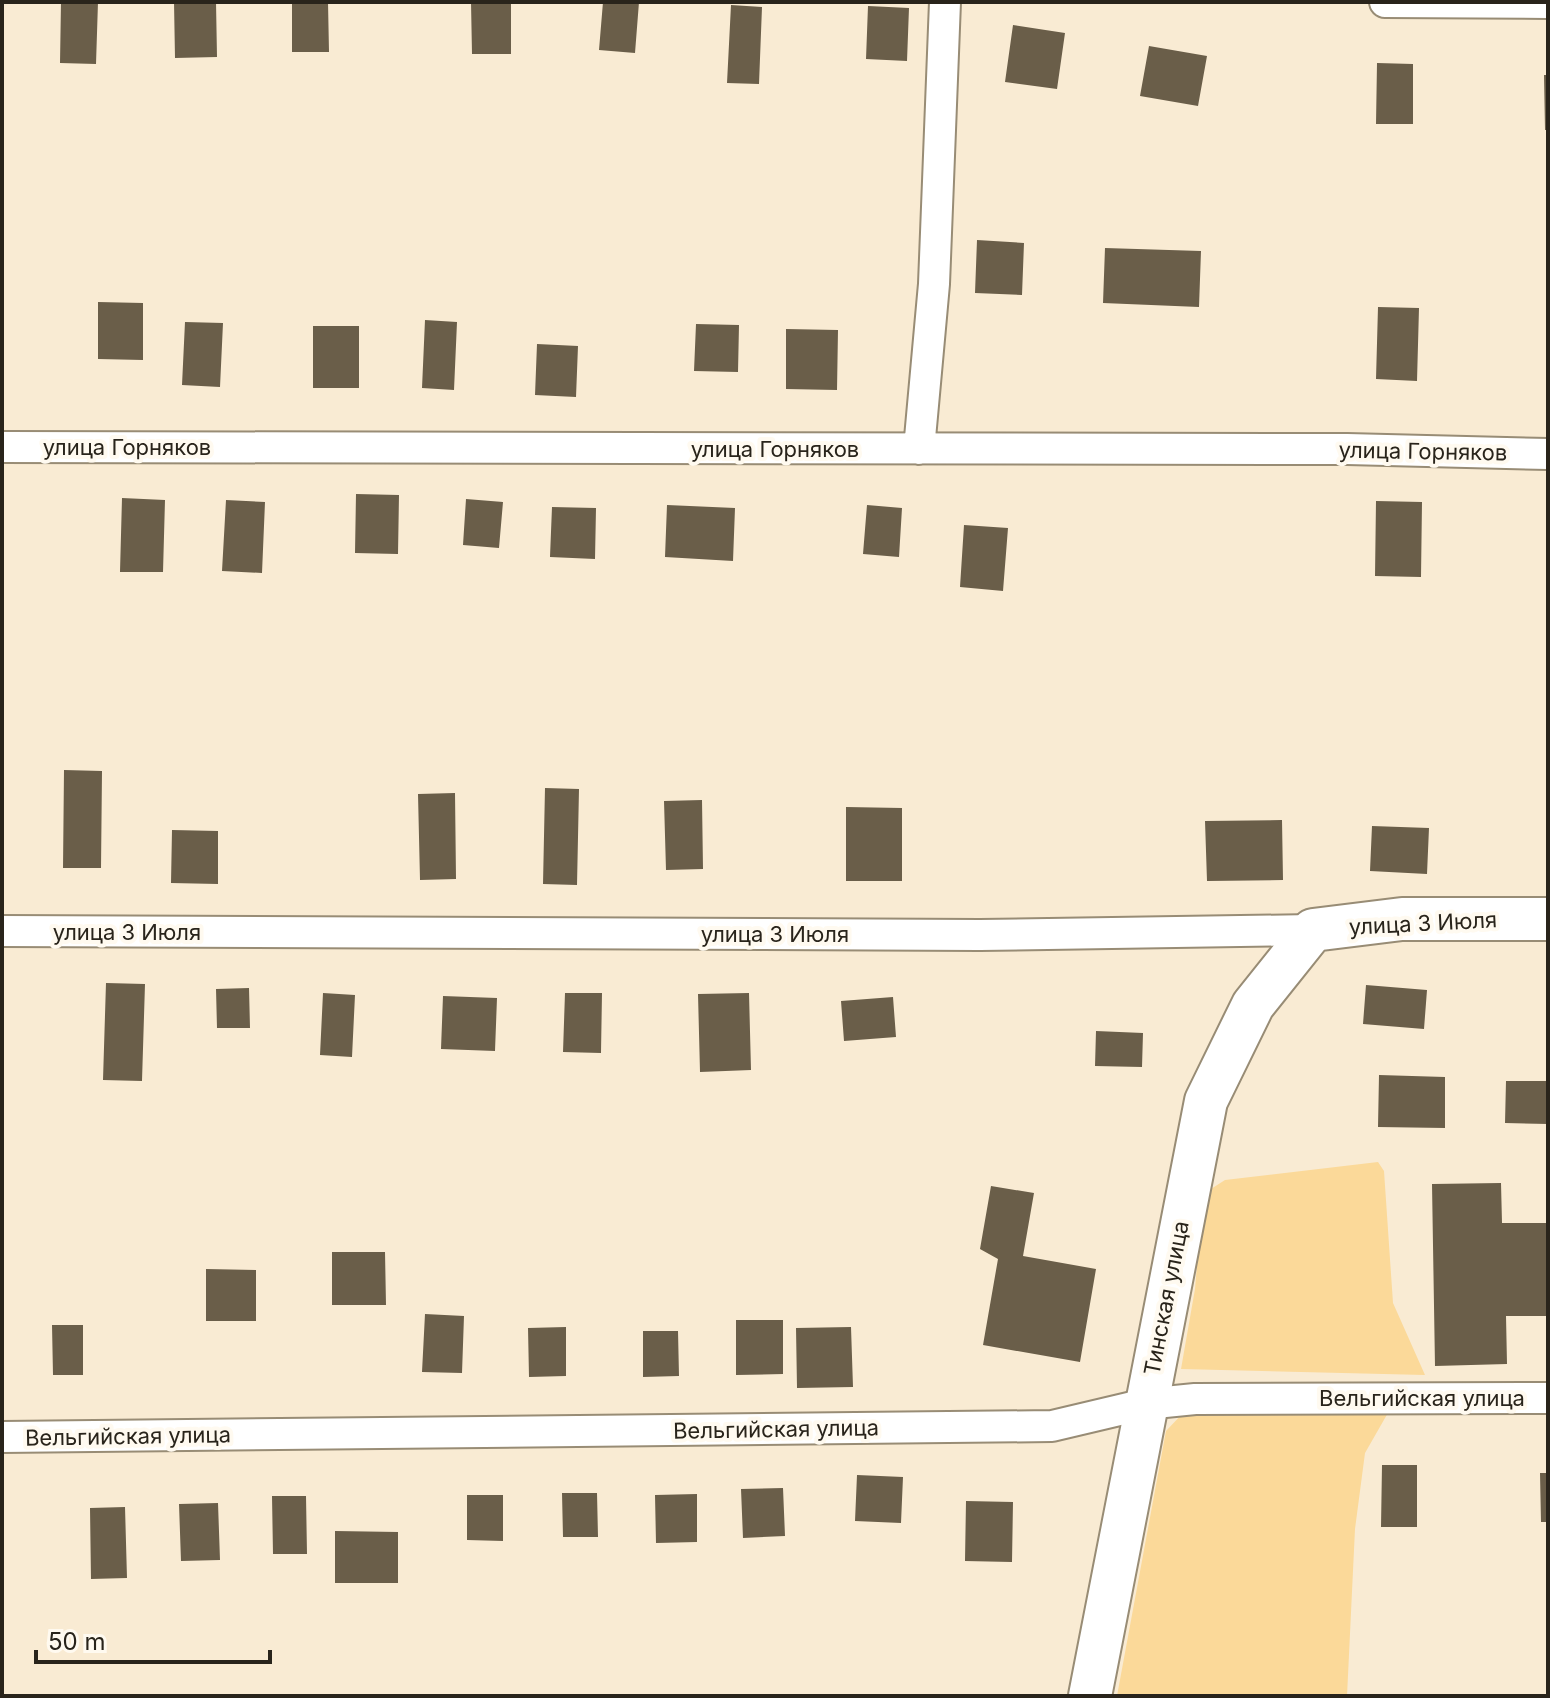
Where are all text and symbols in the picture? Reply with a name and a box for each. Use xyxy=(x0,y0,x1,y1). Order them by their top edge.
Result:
street label: улица Горняков xyxy=(43,434,211,460)
street label: улица Горняков xyxy=(691,436,859,462)
street label: улица Горняков xyxy=(1338,437,1508,465)
street label: улица 3 Июля xyxy=(1348,906,1498,940)
street label: улица 3 Июля xyxy=(53,919,201,945)
street label: улица 3 Июля xyxy=(701,921,849,947)
street label: Тинская улица xyxy=(1138,1219,1194,1377)
street label: Вельгийская улица xyxy=(1319,1385,1525,1411)
street label: Вельгийская улица xyxy=(673,1414,879,1444)
street label: Вельгийская улица xyxy=(25,1421,231,1451)
scale bar xyxy=(36,1614,270,1664)
text: 50 m xyxy=(48,1627,106,1656)

